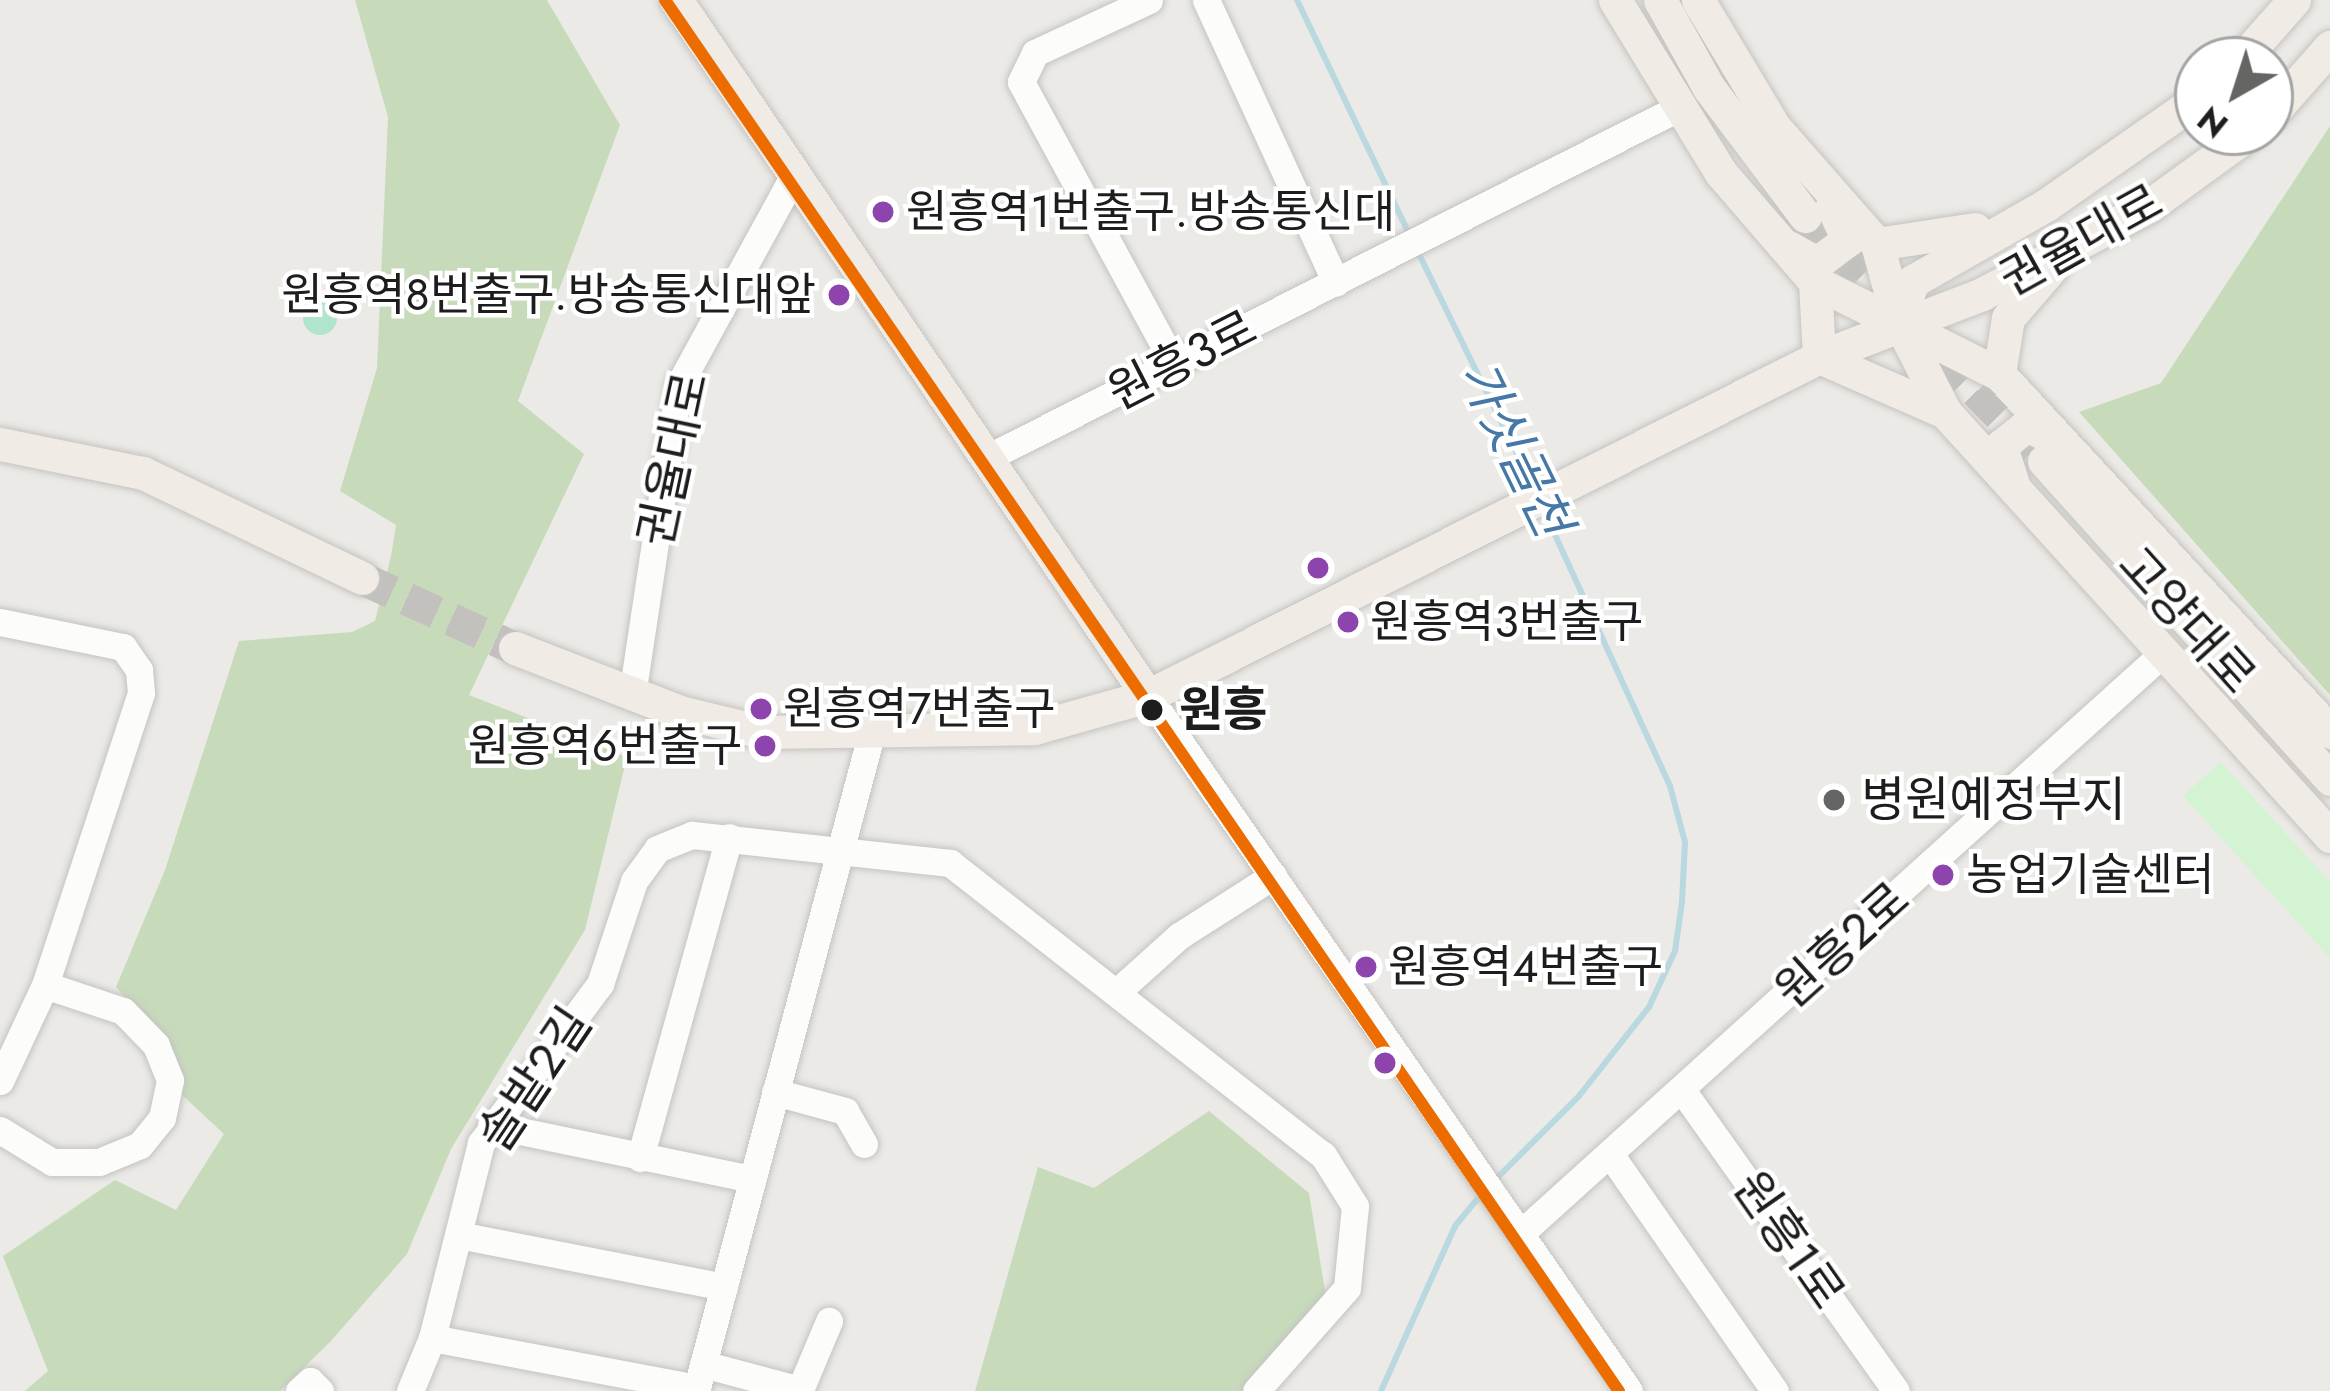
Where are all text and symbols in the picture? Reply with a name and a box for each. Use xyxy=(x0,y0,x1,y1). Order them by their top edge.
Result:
north arrow xyxy=(2174,36,2294,156)
text: N xyxy=(2188,96,2238,149)
street label: 권율대로 xyxy=(1990,172,2172,308)
place label: 원흥역1번출구.방송통신대 xyxy=(906,185,1395,239)
marker: 원흥역1번출구.방송통신대 xyxy=(872,201,894,223)
place label: 원흥역8번출구.방송통신대앞 xyxy=(281,268,816,322)
marker: 원흥역8번출구.방송통신대앞 xyxy=(828,284,850,306)
street label: 원흥3로 xyxy=(1098,298,1266,422)
water label: 가싯골천 xyxy=(1446,350,1584,546)
street label: 권율대로 xyxy=(626,367,720,551)
street label: 고양대로 xyxy=(2106,535,2268,705)
unlabelled marker xyxy=(1307,557,1329,579)
place label: 원흥역3번출구 xyxy=(1370,595,1643,649)
marker: 원흥역3번출구 xyxy=(1337,611,1359,633)
place label: 원흥 xyxy=(1179,681,1267,739)
place label: 원흥역7번출구 xyxy=(783,682,1055,736)
marker: 원흥 xyxy=(1136,694,1168,726)
marker: 원흥역7번출구 xyxy=(750,698,772,720)
place label: 원흥역6번출구 xyxy=(468,719,742,773)
marker: 원흥역6번출구 xyxy=(754,735,776,757)
place label: 병원예정부지 xyxy=(1861,771,2126,829)
marker: 병원예정부지 xyxy=(1818,784,1850,816)
place label: 농업기술센터 xyxy=(1966,848,2214,902)
marker: 농업기술센터 xyxy=(1932,864,1954,886)
street label: 원흥2로 xyxy=(1763,870,1921,1020)
place label: 원흥역4번출구 xyxy=(1388,940,1663,994)
marker: 원흥역4번출구 xyxy=(1355,956,1377,978)
street label: 솔밭2길 xyxy=(465,997,603,1161)
unlabelled marker xyxy=(1374,1052,1396,1074)
street label: 원흥1로 xyxy=(1721,1160,1857,1320)

